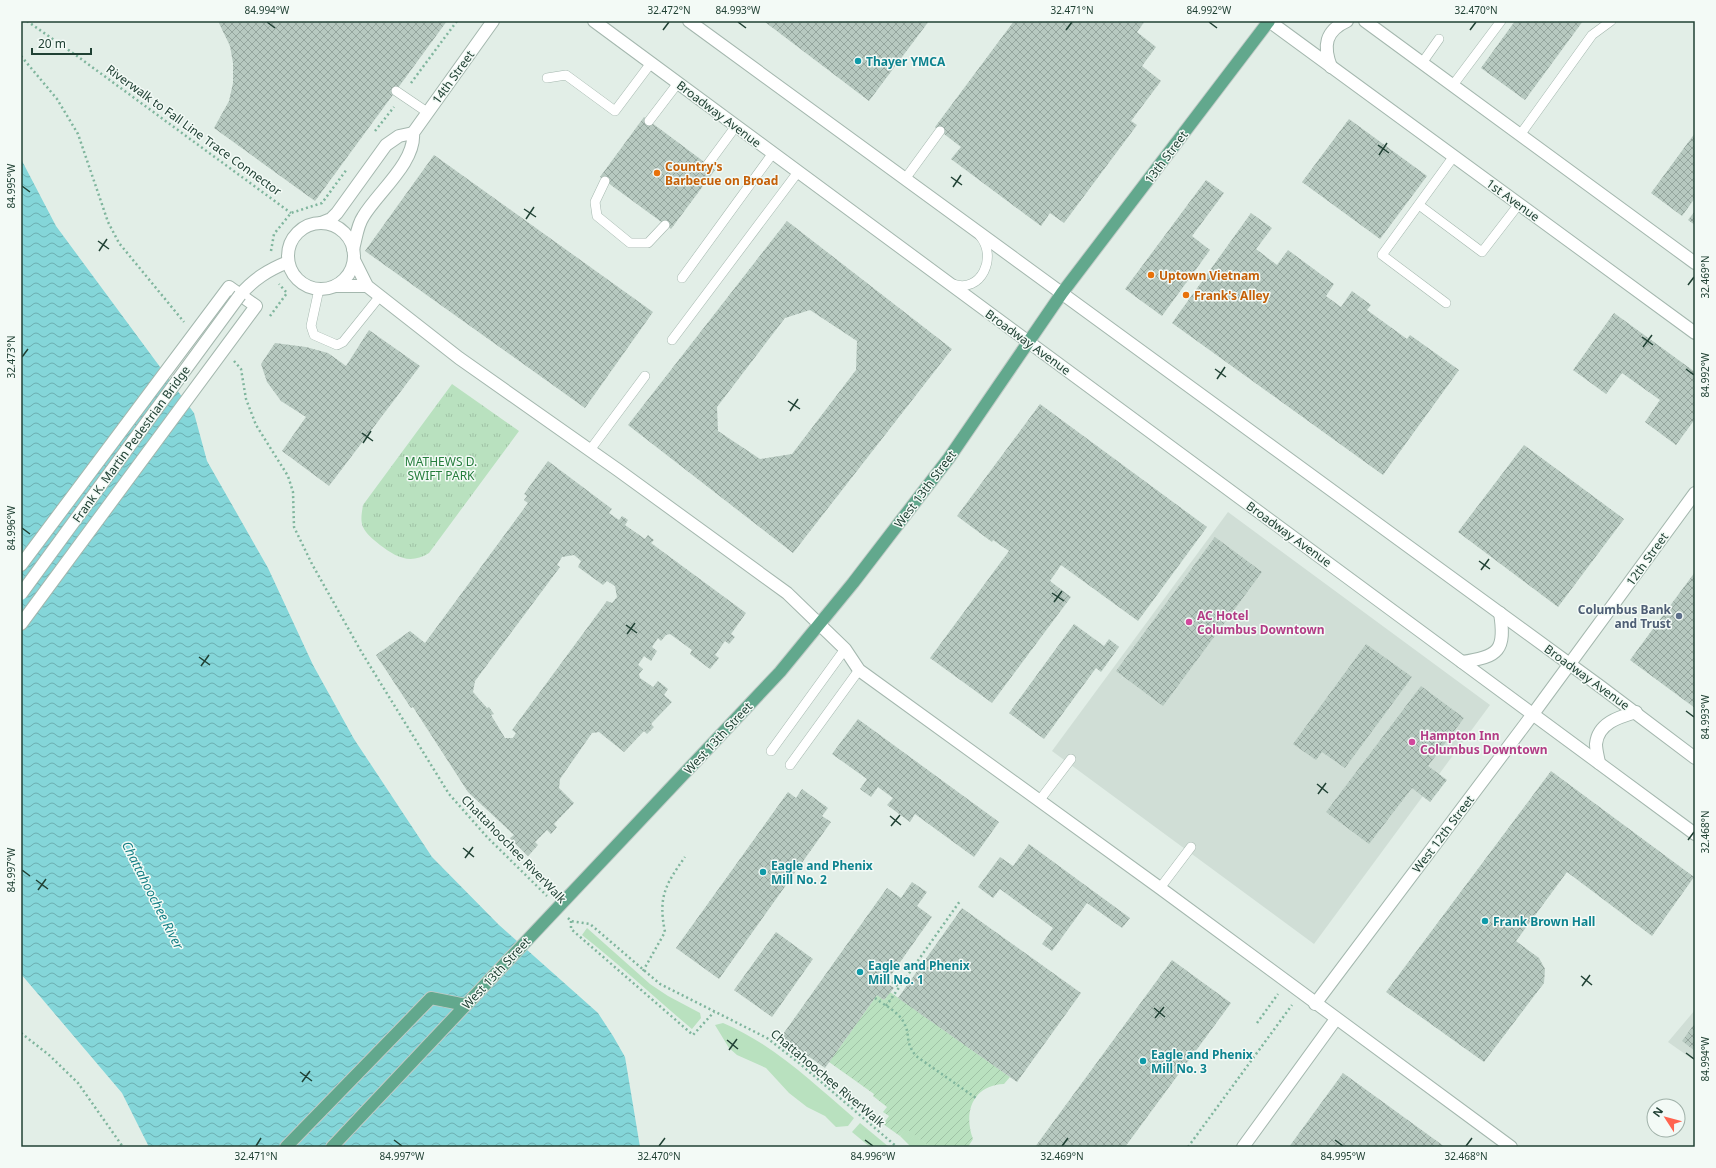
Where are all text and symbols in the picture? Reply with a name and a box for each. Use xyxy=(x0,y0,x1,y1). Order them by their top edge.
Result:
text: 84.994°W xyxy=(245,3,290,17)
text: 32.472°N xyxy=(647,3,691,17)
text: 84.993°W xyxy=(716,3,761,17)
text: 32.471°N xyxy=(1050,3,1094,17)
text: 84.992°W xyxy=(1187,3,1232,17)
text: 32.470°N xyxy=(1454,3,1498,17)
scale bar xyxy=(32,30,91,56)
text: 20 m xyxy=(38,35,66,52)
street label: 14th Street xyxy=(428,46,479,107)
place label: Thayer YMCA xyxy=(866,53,946,70)
marker: Thayer YMCA xyxy=(853,56,863,66)
street label: Riverwalk to Fall Line Trace Connector xyxy=(103,61,285,199)
street label: Broadway Avenue xyxy=(673,77,765,151)
street label: 13th Street xyxy=(1141,127,1192,187)
place label: Country's Barbecue on Broad xyxy=(665,158,778,189)
text: 84.995°W xyxy=(4,163,18,208)
marker: Country's Barbecue on Broad xyxy=(652,168,662,178)
street label: 1st Avenue xyxy=(1483,175,1543,225)
text: 32.469°N xyxy=(1698,255,1712,299)
place label: Uptown Vietnam xyxy=(1159,267,1260,284)
marker: Uptown Vietnam xyxy=(1146,270,1156,280)
place label: Frank's Alley xyxy=(1194,287,1269,304)
marker: Frank's Alley xyxy=(1181,290,1191,300)
street label: Broadway Avenue xyxy=(982,305,1074,379)
text: 32.473°N xyxy=(4,335,18,379)
text: 84.992°W xyxy=(1698,352,1712,397)
street label: Frank K. Martin Pedestrian Bridge xyxy=(68,362,194,526)
street label: West 13th Street xyxy=(890,446,960,531)
park label: MATHEWS D. SWIFT PARK xyxy=(405,453,477,484)
street label: Broadway Avenue xyxy=(1243,497,1335,571)
text: 84.996°W xyxy=(4,505,18,550)
street label: 12th Street xyxy=(1622,528,1673,589)
place label: Columbus Bank and Trust xyxy=(1578,601,1672,632)
place label: AC Hotel Columbus Downtown xyxy=(1197,607,1324,638)
marker: Columbus Bank and Trust xyxy=(1674,611,1684,621)
marker: AC Hotel Columbus Downtown xyxy=(1184,617,1194,627)
street label: Broadway Avenue xyxy=(1541,640,1633,714)
text: 84.993°W xyxy=(1698,694,1712,739)
street label: West 13th Street xyxy=(680,698,756,778)
place label: Hampton Inn Columbus Downtown xyxy=(1420,727,1547,758)
marker: Hampton Inn Columbus Downtown xyxy=(1407,737,1417,747)
street label: Chattahoochee RiverWalk xyxy=(458,791,571,907)
street label: West 12th Street xyxy=(1408,791,1478,876)
text: 32.468°N xyxy=(1698,810,1712,854)
water label: Chattahoochee River xyxy=(118,838,188,953)
text: 84.997°W xyxy=(4,847,18,892)
place label: Eagle and Phenix Mill No. 2 xyxy=(771,857,873,888)
marker: Eagle and Phenix Mill No. 2 xyxy=(758,867,768,877)
place label: Frank Brown Hall xyxy=(1493,913,1595,930)
marker: Frank Brown Hall xyxy=(1480,916,1490,926)
street label: West 13th Street xyxy=(458,933,534,1013)
place label: Eagle and Phenix Mill No. 1 xyxy=(868,957,970,988)
marker: Eagle and Phenix Mill No. 1 xyxy=(855,967,865,977)
street label: Chattahoochee RiverWalk xyxy=(767,1025,889,1131)
text: 84.994°W xyxy=(1698,1036,1712,1081)
place label: Eagle and Phenix Mill No. 3 xyxy=(1151,1046,1253,1077)
marker: Eagle and Phenix Mill No. 3 xyxy=(1138,1056,1148,1066)
north arrow xyxy=(1646,1098,1686,1138)
text: N xyxy=(1649,1104,1666,1120)
text: 32.471°N xyxy=(234,1149,278,1163)
text: 84.997°W xyxy=(380,1149,425,1163)
text: 32.470°N xyxy=(637,1149,681,1163)
text: 84.996°W xyxy=(851,1149,896,1163)
text: 32.469°N xyxy=(1040,1149,1084,1163)
text: 84.995°W xyxy=(1321,1149,1366,1163)
text: 32.468°N xyxy=(1444,1149,1488,1163)

